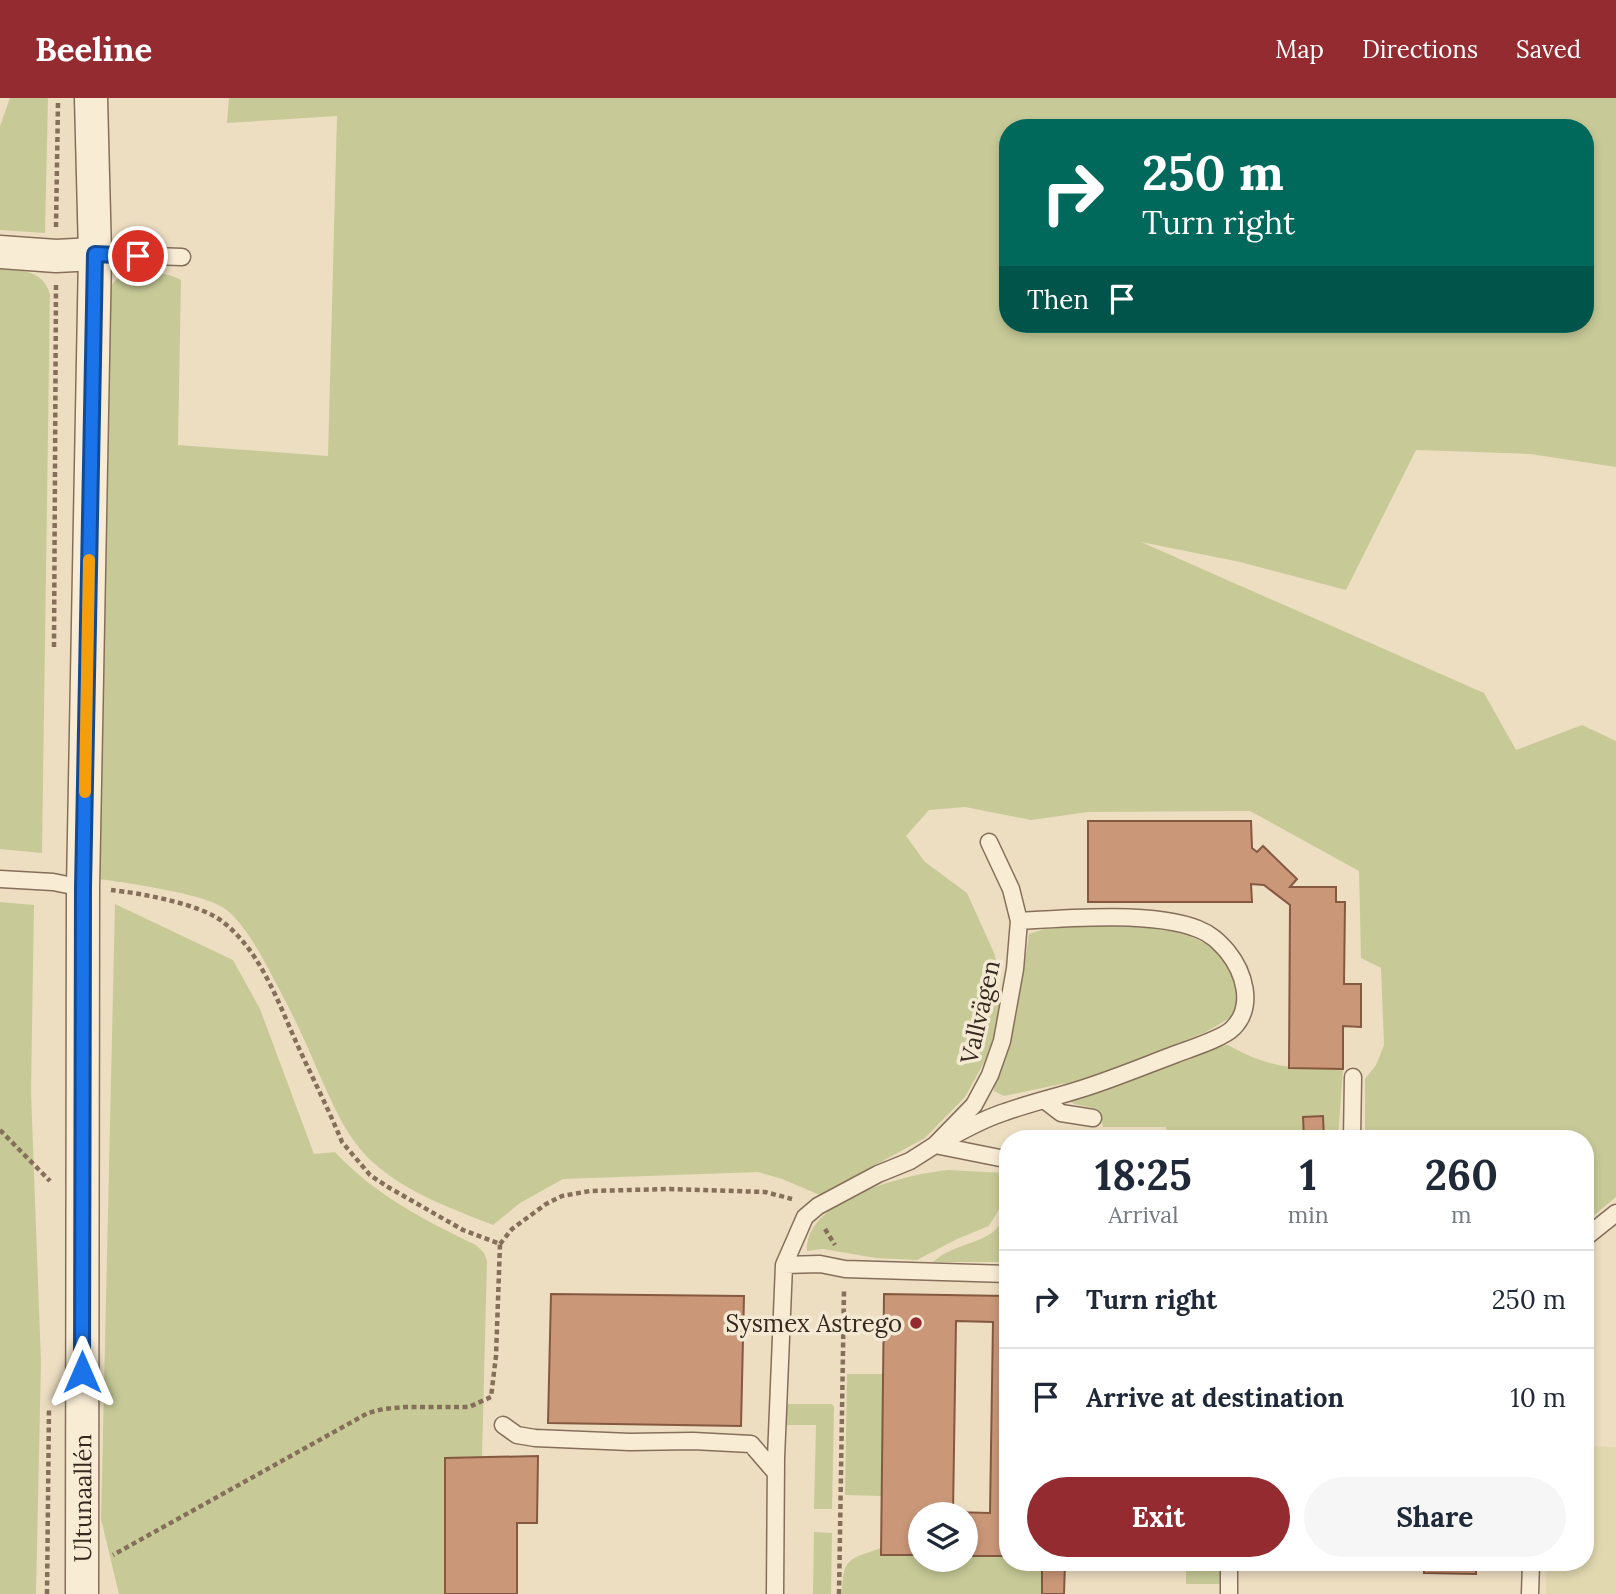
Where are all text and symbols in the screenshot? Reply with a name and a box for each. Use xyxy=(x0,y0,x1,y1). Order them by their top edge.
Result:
text: Beeline xyxy=(35,28,152,70)
text: Map xyxy=(1275,34,1324,65)
text: Directions xyxy=(1362,34,1478,65)
text: Saved xyxy=(1516,34,1581,65)
text: 250 m xyxy=(1142,141,1284,203)
icon: right xyxy=(1027,147,1118,238)
text: Turn right xyxy=(1142,202,1295,243)
pin xyxy=(108,226,168,286)
icon: arrive xyxy=(119,237,157,275)
icon: arrive xyxy=(1103,280,1141,318)
text: Then xyxy=(1027,283,1089,316)
street label: Vallvägen xyxy=(953,957,1007,1068)
text: 18:25 xyxy=(1095,1148,1192,1202)
text: 1 xyxy=(1300,1148,1317,1202)
text: 260 xyxy=(1425,1148,1498,1202)
text: Arrival xyxy=(1108,1200,1178,1229)
text: min xyxy=(1288,1200,1329,1229)
text: m xyxy=(1451,1200,1472,1229)
icon: right xyxy=(1027,1280,1065,1318)
text: Turn right xyxy=(1086,1283,1217,1316)
text: 250 m xyxy=(1492,1283,1566,1316)
place label: Sysmex Astrego xyxy=(726,1308,902,1339)
marker: Sysmex Astrego xyxy=(908,1315,924,1331)
position arrow xyxy=(45,1335,119,1409)
icon: arrive xyxy=(1027,1378,1065,1416)
text: Arrive at destination xyxy=(1086,1381,1344,1414)
text: 10 m xyxy=(1510,1381,1566,1414)
street label: Ultunaallén xyxy=(67,1434,98,1562)
button: Exit xyxy=(1027,1477,1290,1557)
button: Share xyxy=(1304,1477,1566,1557)
map controls xyxy=(908,1502,978,1572)
button: layers xyxy=(908,1502,978,1572)

